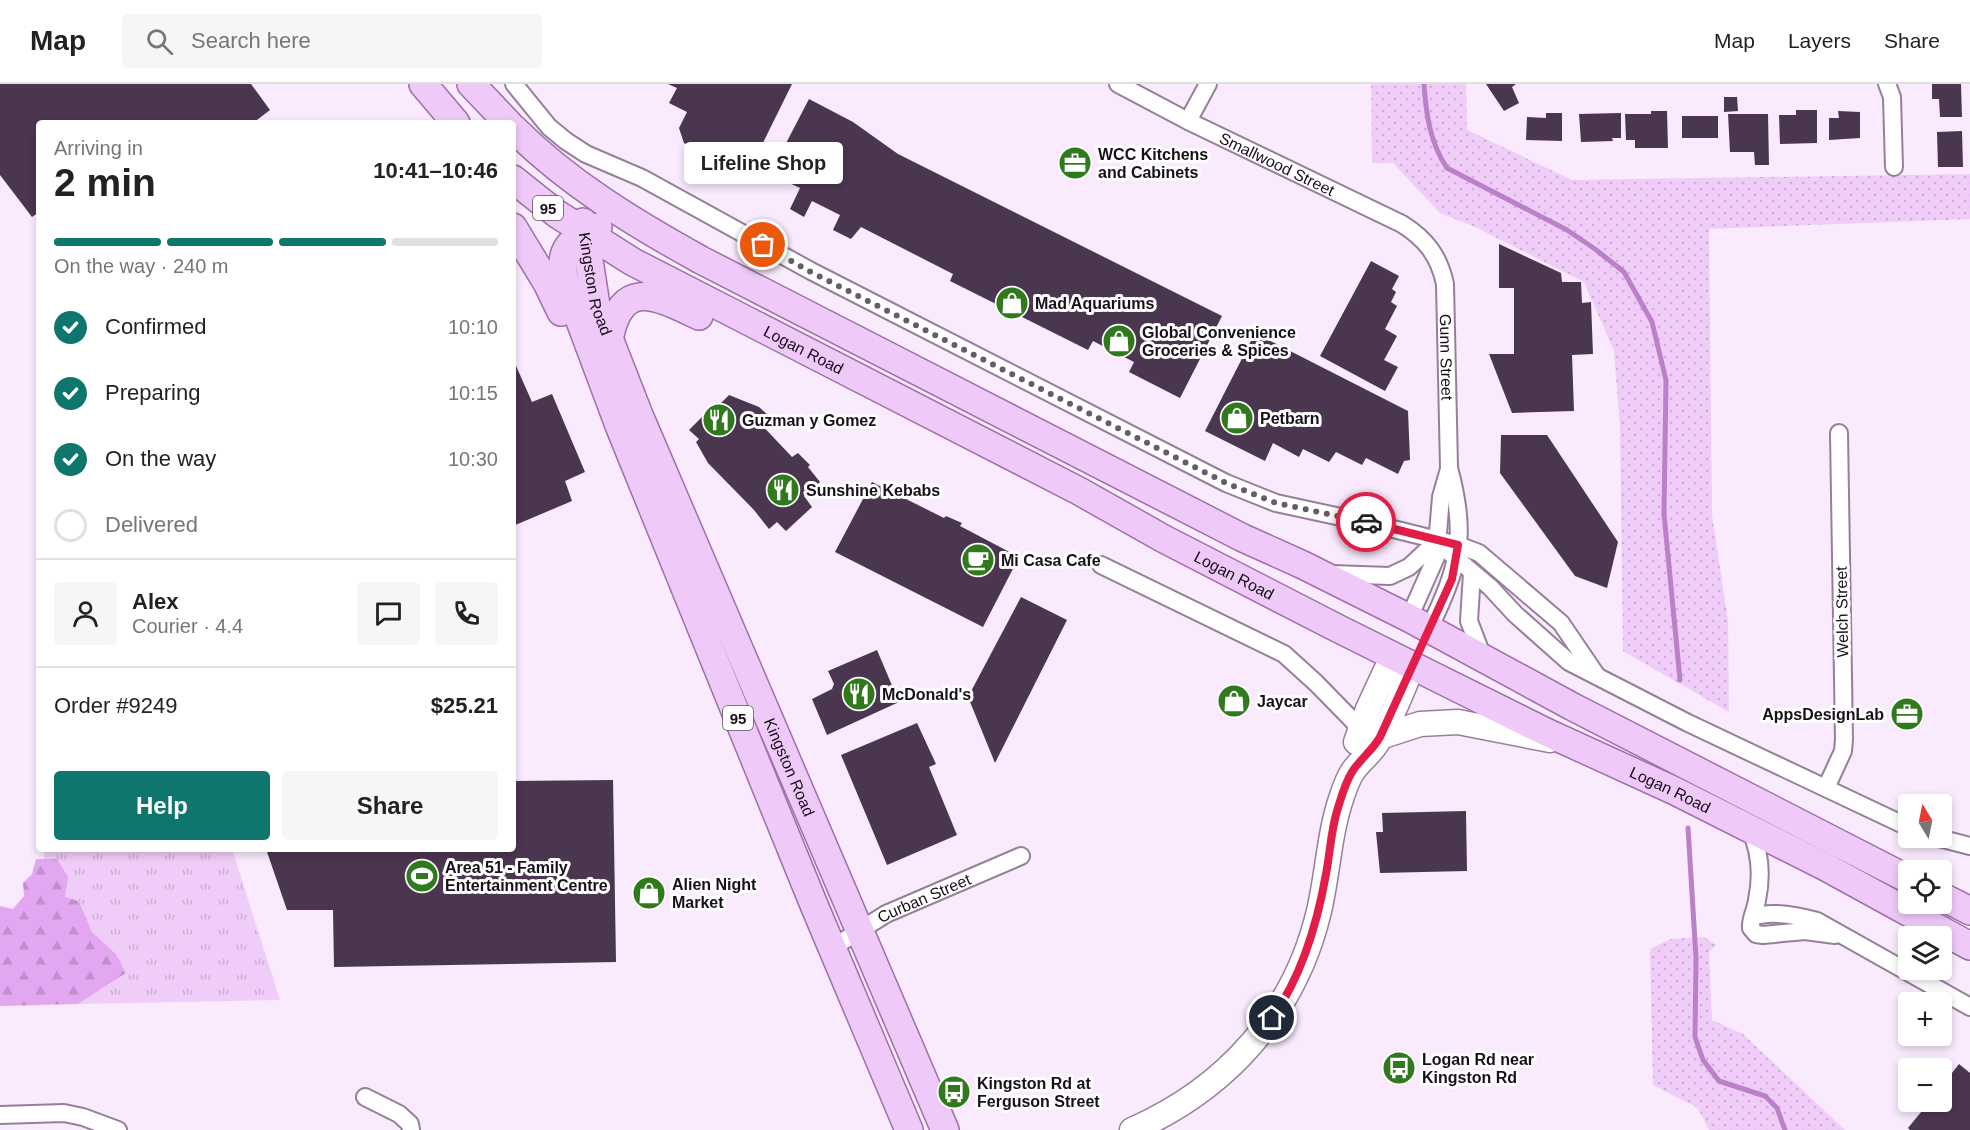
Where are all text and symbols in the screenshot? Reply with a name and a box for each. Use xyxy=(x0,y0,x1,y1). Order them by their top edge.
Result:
search box xyxy=(122,14,542,68)
text: Map xyxy=(30,25,86,56)
icon: search xyxy=(143,25,176,58)
text: Search here xyxy=(191,28,311,53)
text: Map xyxy=(1714,29,1755,52)
text: Layers xyxy=(1788,29,1851,52)
text: Share xyxy=(1884,29,1940,52)
street label: Smallwood Street xyxy=(1217,129,1338,199)
text: Arriving in xyxy=(54,137,143,159)
callout: Lifeline Shop xyxy=(684,143,843,185)
office icon: WCC Kitchens and Cabinets xyxy=(1057,145,1093,181)
place label: WCC Kitchens and Cabinets xyxy=(1098,146,1208,181)
text: Lifeline Shop xyxy=(701,152,826,174)
text: 10:41–10:46 xyxy=(373,158,498,183)
text: 2 min xyxy=(54,161,156,204)
road number: 95 xyxy=(533,196,563,220)
pin xyxy=(737,219,788,270)
icon: bag xyxy=(746,228,779,261)
street label: Kingston Road xyxy=(576,231,615,337)
text: On the way · 240 m xyxy=(54,255,229,277)
shop icon: Mad Aquariums xyxy=(994,285,1030,321)
place label: Mad Aquariums xyxy=(1035,295,1155,312)
icon: check xyxy=(54,311,87,344)
text: Confirmed xyxy=(105,314,206,339)
street label: Gunn Street xyxy=(1437,314,1456,401)
text: 10:10 xyxy=(448,316,498,338)
street label: Logan Road xyxy=(761,322,846,377)
shop icon: Global Convenience Groceries & Spices xyxy=(1101,323,1137,359)
place label: Global Convenience Groceries & Spices xyxy=(1142,324,1296,359)
icon: check xyxy=(54,377,87,410)
text: Preparing xyxy=(105,380,200,405)
text: 10:15 xyxy=(448,382,498,404)
shop icon: Petbarn xyxy=(1219,400,1255,436)
restaurant icon: Guzman y Gomez xyxy=(701,402,737,438)
place label: Petbarn xyxy=(1260,410,1320,427)
place label: Guzman y Gomez xyxy=(742,412,876,429)
icon: check xyxy=(54,443,87,476)
text: On the way xyxy=(105,446,216,471)
text: 10:30 xyxy=(448,448,498,470)
restaurant icon: Sunshine Kebabs xyxy=(765,472,801,508)
place label: Sunshine Kebabs xyxy=(806,482,940,499)
courier xyxy=(1336,492,1396,552)
icon: car xyxy=(1350,506,1383,539)
text: Delivered xyxy=(105,512,198,537)
cafe icon: Mi Casa Cafe xyxy=(960,542,996,578)
street label: Logan Road xyxy=(1191,548,1277,603)
place label: Mi Casa Cafe xyxy=(1001,552,1101,569)
street label: Welch Street xyxy=(1833,566,1851,658)
button: person xyxy=(54,582,117,645)
button: chat xyxy=(357,582,420,645)
button: phone xyxy=(435,582,498,645)
text: Alex xyxy=(132,589,178,614)
text: Courier · 4.4 xyxy=(132,615,243,637)
restaurant icon: McDonald's xyxy=(841,676,877,712)
shop icon: Jaycar xyxy=(1216,683,1252,719)
place label: McDonald's xyxy=(882,686,971,703)
text: Order #9249 xyxy=(54,693,178,718)
text: $25.21 xyxy=(431,693,498,718)
place label: Jaycar xyxy=(1257,693,1308,710)
office icon: AppsDesignLab xyxy=(1889,696,1925,732)
road number: 95 xyxy=(723,706,753,730)
place label: AppsDesignLab xyxy=(1762,706,1884,723)
street label: Kingston Road xyxy=(761,715,818,819)
street label: Logan Road xyxy=(1627,763,1713,816)
button: Help xyxy=(54,771,270,840)
button: Share xyxy=(282,771,498,840)
north arrow xyxy=(1898,794,1952,848)
map controls xyxy=(1898,794,1952,1112)
sports icon: Area 51 - Family Entertainment Centre xyxy=(404,858,440,894)
place label: Area 51 - Family Entertainment Centre xyxy=(445,859,608,894)
button: locate xyxy=(1898,860,1952,914)
street label: Curban Street xyxy=(874,870,973,926)
shop icon: Alien Night Market xyxy=(631,875,667,911)
place label: Alien Night Market xyxy=(672,876,757,911)
button: layers xyxy=(1898,926,1952,980)
pin xyxy=(1246,992,1297,1043)
button: + xyxy=(1898,992,1952,1046)
icon: home xyxy=(1255,1001,1288,1034)
bus stop icon: Logan Rd near Kingston Rd xyxy=(1381,1050,1417,1086)
place label: Logan Rd near Kingston Rd xyxy=(1422,1051,1534,1086)
button: − xyxy=(1898,1058,1952,1112)
bus stop icon: Kingston Rd at Ferguson Street xyxy=(936,1074,972,1110)
place label: Kingston Rd at Ferguson Street xyxy=(977,1075,1100,1110)

